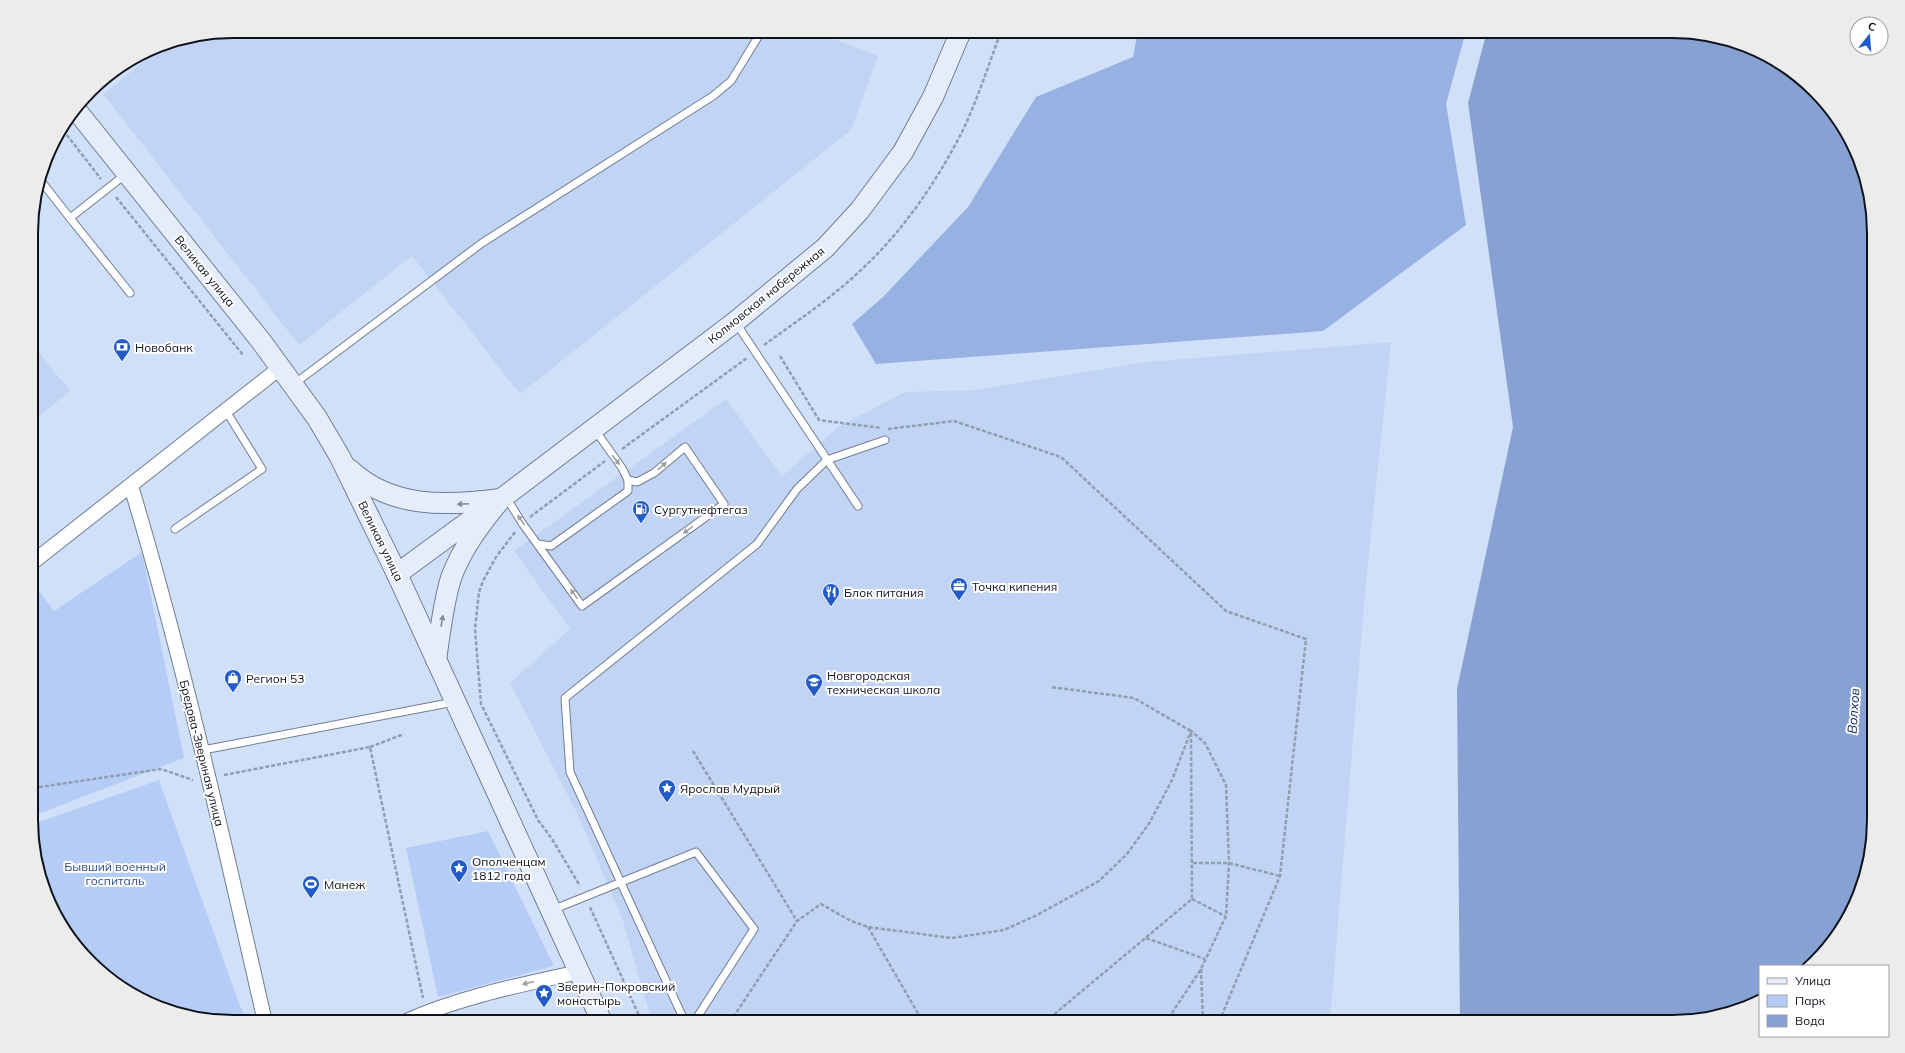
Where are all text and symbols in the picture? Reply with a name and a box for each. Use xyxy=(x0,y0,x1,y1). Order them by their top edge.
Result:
north arrow xyxy=(1849,16,1889,56)
text: С xyxy=(1866,19,1878,34)
street label: Великая улица xyxy=(172,232,238,310)
street label: Колмовская набережная xyxy=(705,243,827,347)
bank icon: Новобанк xyxy=(112,337,132,362)
place label: Новобанк xyxy=(135,340,193,355)
one-way arrow xyxy=(612,455,620,466)
one-way arrow xyxy=(657,462,667,471)
street label: Великая улица xyxy=(355,498,407,584)
fuel station icon: Сургутнефтегаз xyxy=(631,499,651,524)
one-way arrow xyxy=(457,500,469,507)
place label: Сургутнефтегаз xyxy=(654,502,748,517)
one-way arrow xyxy=(517,514,524,526)
one-way arrow xyxy=(683,526,693,534)
office icon: Точка кипения xyxy=(949,576,969,601)
place label: Точка кипения xyxy=(972,579,1057,594)
restaurant icon: Блок питания xyxy=(821,582,841,607)
place label: Блок питания xyxy=(844,585,924,600)
one-way arrow xyxy=(570,589,578,600)
one-way arrow xyxy=(439,615,445,627)
shop icon: Регион 53 xyxy=(223,668,243,693)
place label: Новгородская техническая школа xyxy=(827,668,940,697)
place label: Регион 53 xyxy=(246,671,304,686)
school or university icon: Новгородская техническая школа xyxy=(804,672,824,697)
street label: Бредова-Звериная улица xyxy=(177,678,227,828)
water label: Волхов xyxy=(1843,688,1863,734)
place icon: Ярослав Мудрый xyxy=(657,778,677,803)
place label: Ярослав Мудрый xyxy=(680,781,780,796)
place label: Ополченцам 1812 года xyxy=(472,854,546,883)
place icon: Ополченцам 1812 года xyxy=(449,858,469,883)
park label: Бывший военный госпиталь xyxy=(64,859,166,888)
sports icon: Манеж xyxy=(301,874,321,899)
place label: Манеж xyxy=(324,877,365,892)
legend xyxy=(1759,965,1889,1037)
text: Улица xyxy=(1794,973,1831,988)
place label: Зверин-Покровский монастырь xyxy=(557,979,675,1008)
one-way arrow xyxy=(521,981,534,987)
place icon: Зверин-Покровский монастырь xyxy=(534,983,554,1008)
text: Парк xyxy=(1795,993,1826,1008)
text: Вода xyxy=(1795,1013,1825,1028)

